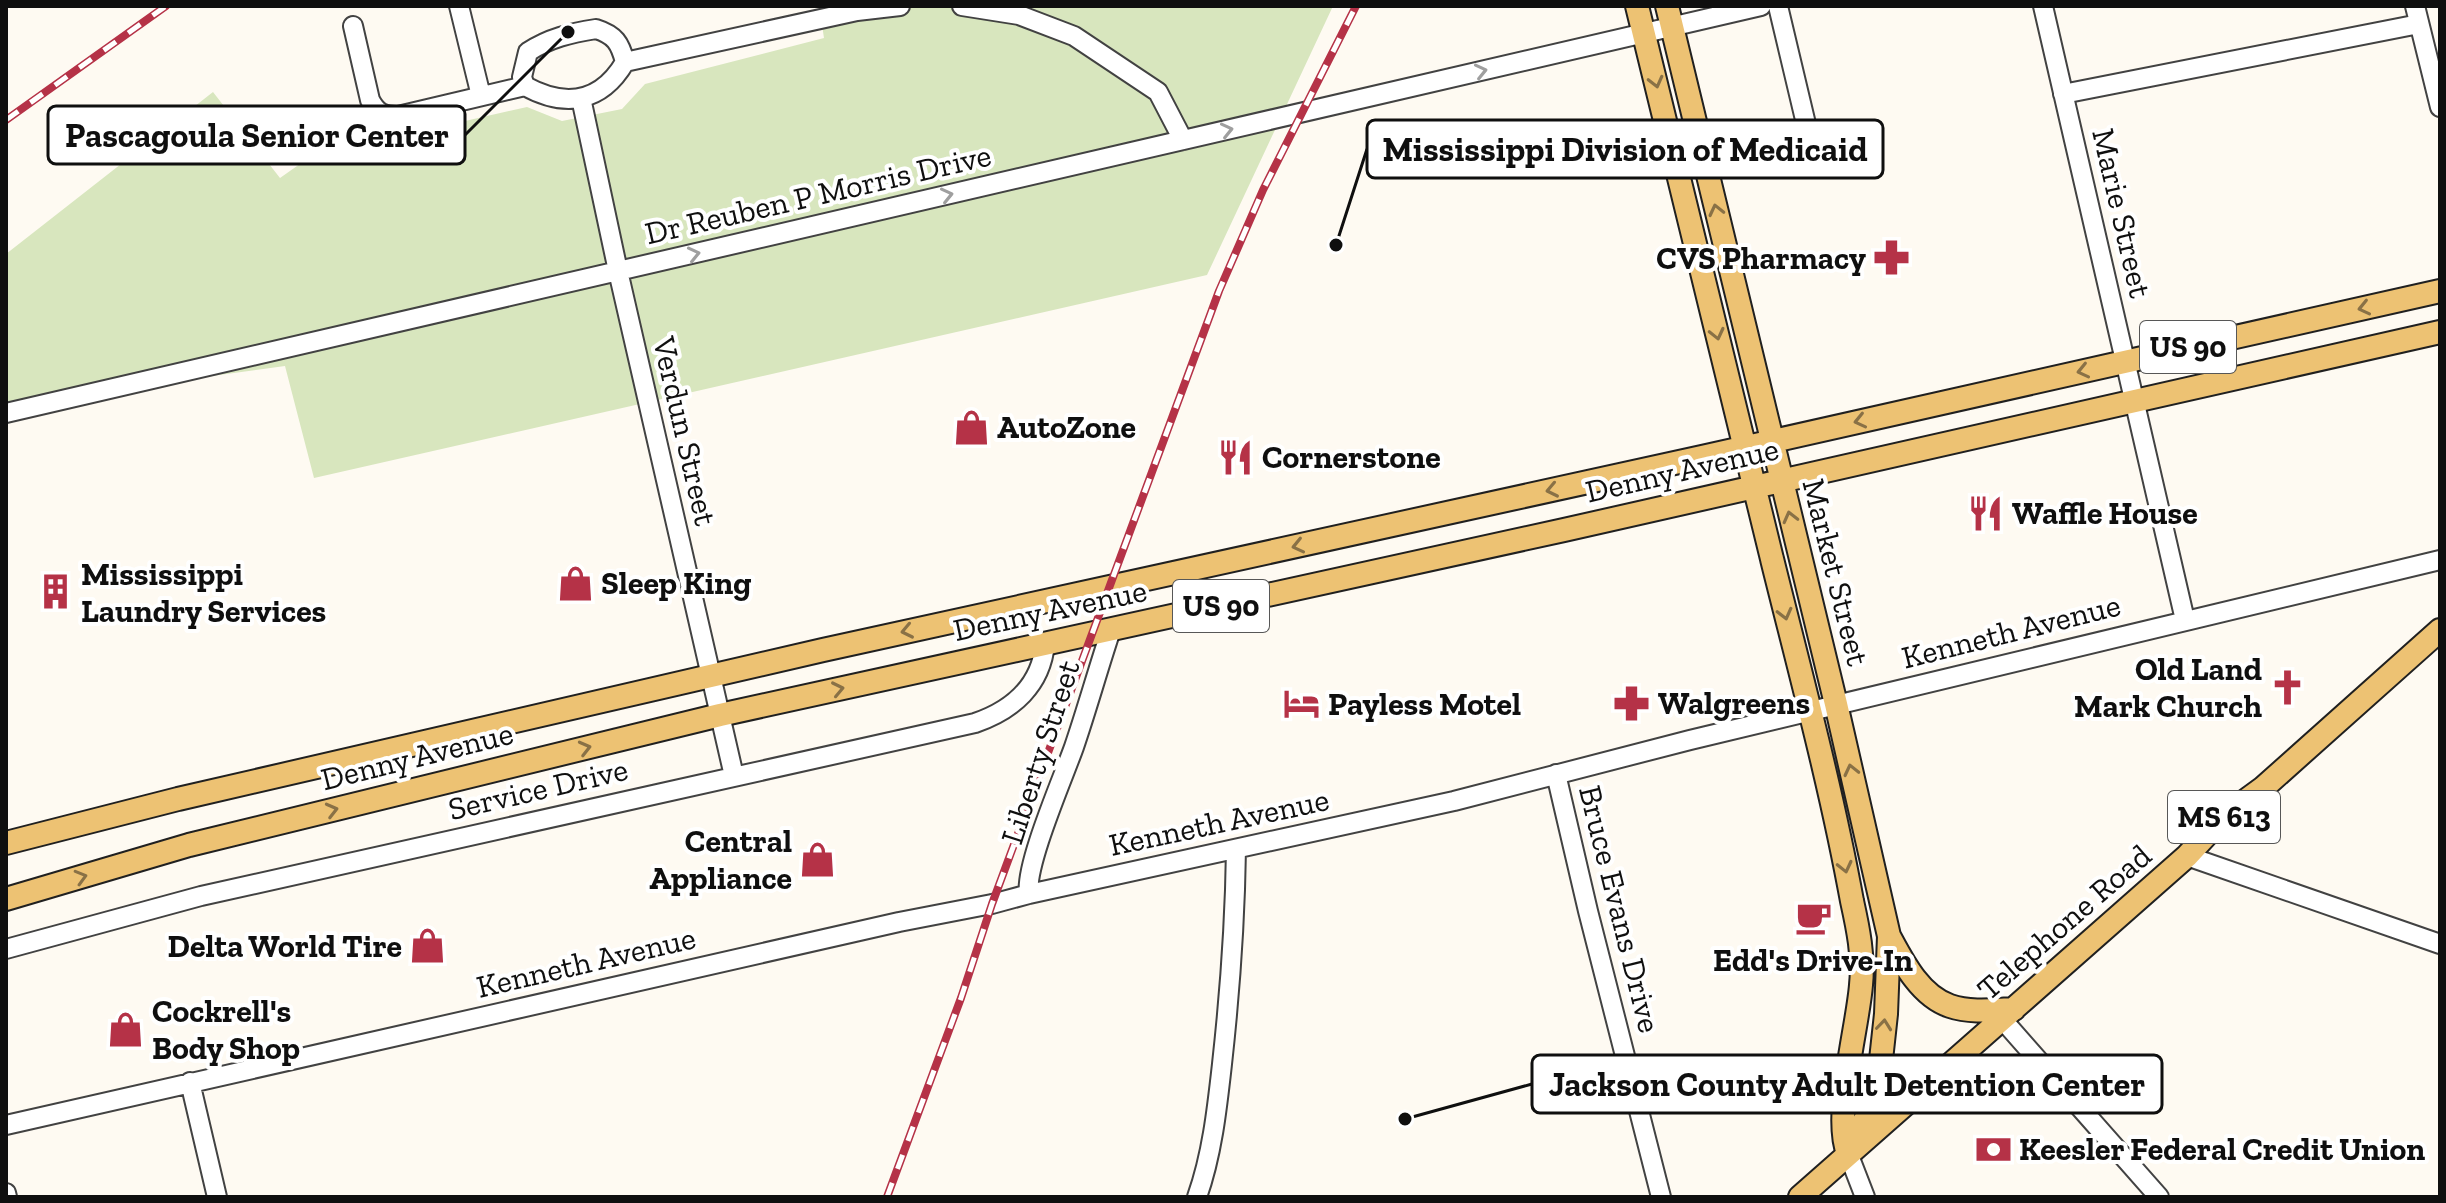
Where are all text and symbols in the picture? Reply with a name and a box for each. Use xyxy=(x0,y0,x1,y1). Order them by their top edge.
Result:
one-way arrow xyxy=(1473,63,1487,80)
one-way arrow xyxy=(1647,74,1664,88)
callout: Pascagoula Senior Center xyxy=(48,106,465,164)
text: Pascagoula Senior Center xyxy=(65,115,449,156)
callout: Mississippi Division of Medicaid xyxy=(1367,120,1883,178)
one-way arrow xyxy=(1220,122,1234,139)
street label: Marie Street xyxy=(2084,125,2160,301)
text: Mississippi Division of Medicaid xyxy=(1382,129,1868,170)
street label: Dr Reuben P Morris Drive xyxy=(641,136,995,252)
one-way arrow xyxy=(940,187,953,204)
one-way arrow xyxy=(1708,203,1725,217)
place label: CVS Pharmacy xyxy=(1656,239,1866,277)
pharmacy icon: CVS Pharmacy xyxy=(1873,239,1911,277)
one-way arrow xyxy=(686,246,700,263)
one-way arrow xyxy=(2358,299,2371,316)
road number: US 90 xyxy=(2140,321,2236,373)
one-way arrow xyxy=(1708,327,1725,341)
street label: Verdun Street xyxy=(645,332,725,529)
one-way arrow xyxy=(2077,362,2090,379)
shop icon: AutoZone xyxy=(952,408,990,446)
place label: AutoZone xyxy=(997,408,1136,446)
one-way arrow xyxy=(1854,412,1868,429)
street label: Denny Avenue xyxy=(1582,429,1782,511)
restaurant icon: Cornerstone xyxy=(1217,438,1255,476)
place label: Cornerstone xyxy=(1262,438,1441,476)
street label: Market Street xyxy=(1794,475,1878,669)
one-way arrow xyxy=(1546,481,1559,498)
restaurant icon: Waffle House xyxy=(1967,494,2005,532)
place label: Waffle House xyxy=(2012,494,2198,532)
one-way arrow xyxy=(1782,511,1799,524)
one-way arrow xyxy=(1292,537,1305,554)
place label: Mississippi Laundry Services xyxy=(81,555,326,630)
shop icon: Sleep King xyxy=(556,564,594,602)
place label: Sleep King xyxy=(601,564,751,602)
street label: Denny Avenue xyxy=(950,571,1150,649)
building icon: Mississippi Laundry Services xyxy=(36,573,74,611)
road number: US 90 xyxy=(1173,580,1269,632)
street label: Kenneth Avenue xyxy=(1898,585,2124,677)
one-way arrow xyxy=(1776,607,1793,621)
one-way arrow xyxy=(901,622,914,639)
place label: Old Land Mark Church xyxy=(2074,650,2262,725)
street label: Liberty Street xyxy=(992,655,1088,849)
church icon: Old Land Mark Church xyxy=(2269,668,2307,706)
one-way arrow xyxy=(831,681,844,698)
pharmacy icon: Walgreens xyxy=(1613,684,1651,722)
place label: Walgreens xyxy=(1658,684,1810,722)
hotel icon: Payless Motel xyxy=(1283,685,1321,723)
place label: Payless Motel xyxy=(1328,685,1521,723)
street label: Denny Avenue xyxy=(317,714,517,798)
one-way arrow xyxy=(577,740,591,757)
street label: Service Drive xyxy=(444,750,632,828)
one-way arrow xyxy=(1843,763,1860,777)
street label: Kenneth Avenue xyxy=(1106,780,1332,864)
street label: Bruce Evans Drive xyxy=(1571,782,1669,1036)
road number: MS 613 xyxy=(2168,791,2280,843)
one-way arrow xyxy=(325,802,338,819)
place label: Central Appliance xyxy=(649,822,792,897)
street label: Telephone Road xyxy=(1969,836,2159,1008)
shop icon: Central Appliance xyxy=(799,840,837,878)
one-way arrow xyxy=(1836,860,1853,874)
one-way arrow xyxy=(73,870,87,886)
cafe icon: Edd's Drive-In xyxy=(1794,899,1832,937)
street label: Kenneth Avenue xyxy=(473,918,699,1006)
place label: Delta World Tire xyxy=(168,927,402,965)
shop icon: Delta World Tire xyxy=(409,927,447,965)
place label: Edd's Drive-In xyxy=(1713,941,1913,979)
place label: Cockrell's Body Shop xyxy=(152,992,300,1067)
shop icon: Cockrell's Body Shop xyxy=(107,1010,145,1048)
one-way arrow xyxy=(1876,1018,1893,1031)
callout: Jackson County Adult Detention Center xyxy=(1532,1055,2162,1113)
text: Jackson County Adult Detention Center xyxy=(1549,1064,2145,1105)
bank icon: Keesler Federal Credit Union xyxy=(1974,1130,2012,1168)
place label: Keesler Federal Credit Union xyxy=(2019,1130,2425,1168)

